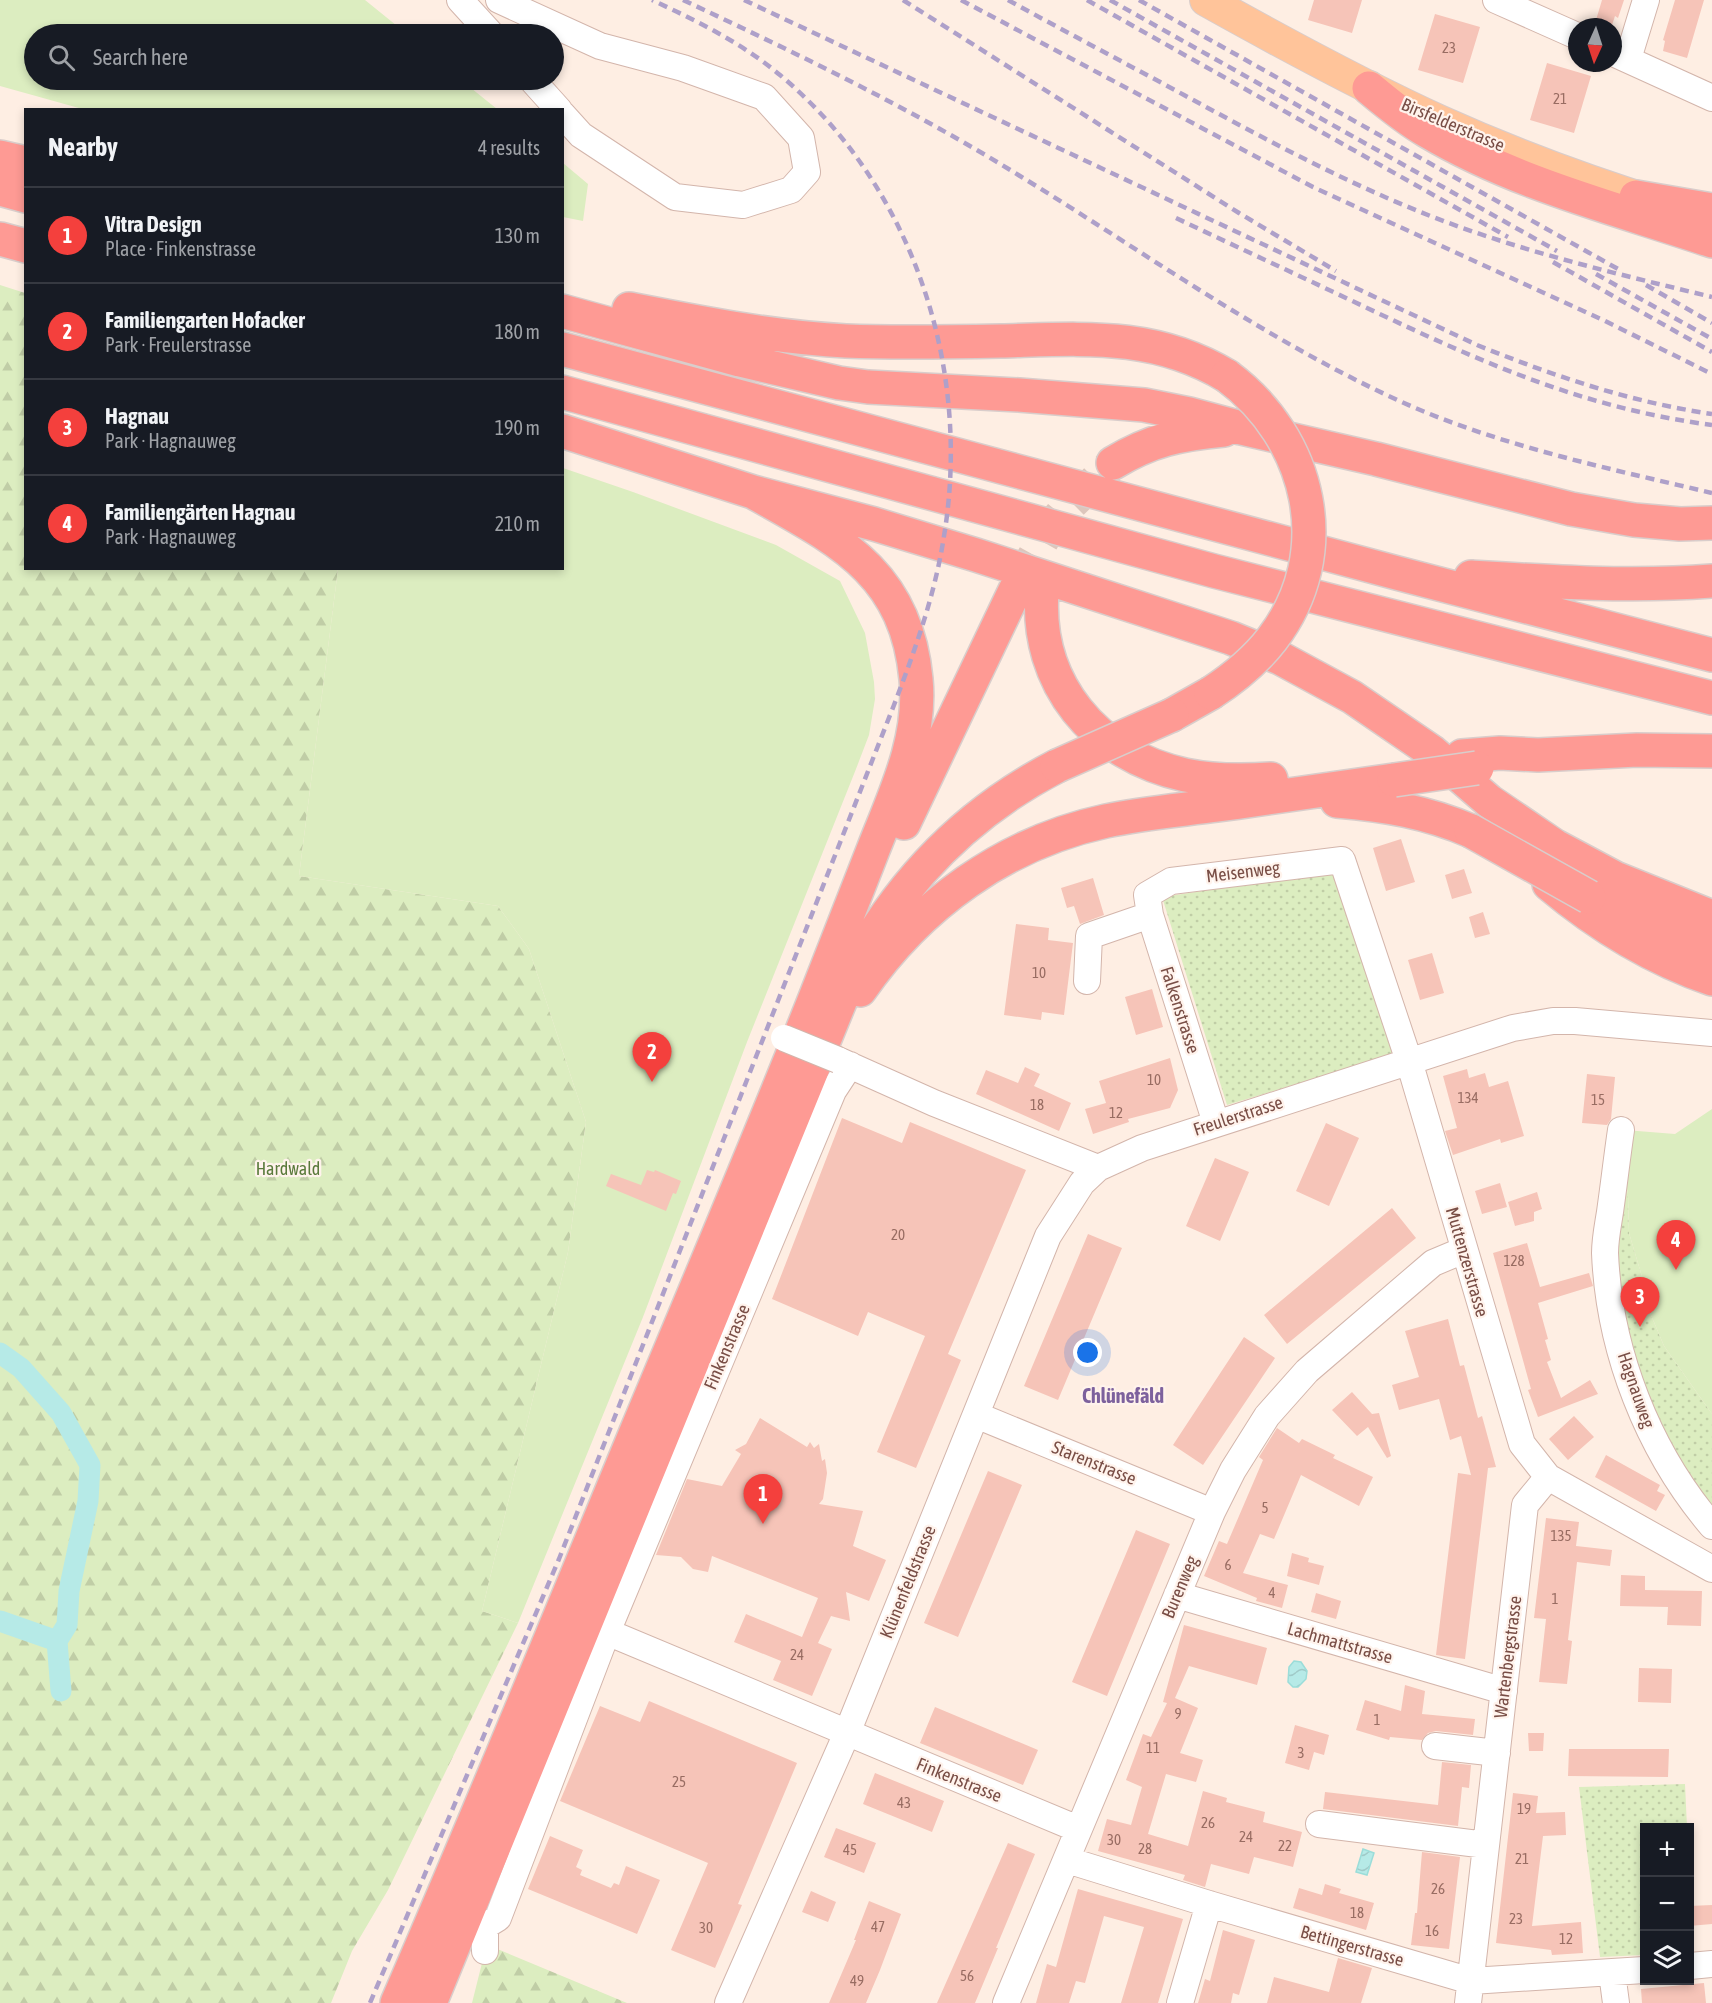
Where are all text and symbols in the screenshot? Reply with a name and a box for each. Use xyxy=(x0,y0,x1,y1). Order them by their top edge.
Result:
north arrow xyxy=(1568,18,1622,72)
search box xyxy=(24,24,564,90)
house number: 23 xyxy=(1442,39,1456,56)
icon: search xyxy=(45,41,78,74)
text: Search here xyxy=(93,44,188,70)
house number: 21 xyxy=(1553,90,1567,107)
street label: Birsfelderstrasse xyxy=(1399,93,1508,156)
text: Nearby xyxy=(48,132,118,162)
text: 4 results xyxy=(478,136,540,159)
text: Vitra Design xyxy=(105,211,202,237)
text: 1 xyxy=(63,224,72,247)
text: 130 m xyxy=(495,224,540,247)
text: Place · Finkenstrasse xyxy=(105,237,256,260)
text: Familiengarten Hofacker xyxy=(105,307,305,333)
text: 2 xyxy=(63,320,72,343)
text: 180 m xyxy=(495,320,540,343)
text: Park · Freulerstrasse xyxy=(105,333,251,356)
text: Hagnau xyxy=(105,403,169,429)
text: 3 xyxy=(63,416,72,439)
text: 190 m xyxy=(495,416,540,439)
text: Park · Hagnauweg xyxy=(105,429,236,452)
text: Familiengärten Hagnau xyxy=(105,499,295,525)
text: 4 xyxy=(63,512,72,535)
text: 210 m xyxy=(495,512,540,535)
text: Park · Hagnauweg xyxy=(105,525,236,548)
street label: Meisenweg xyxy=(1205,857,1281,886)
house number: 10 xyxy=(1032,964,1046,981)
street label: Falkenstrasse xyxy=(1157,964,1204,1056)
pin: 2 xyxy=(632,1032,672,1082)
house number: 10 xyxy=(1147,1071,1161,1088)
house number: 134 xyxy=(1457,1089,1479,1106)
street label: Freulerstrasse xyxy=(1190,1091,1285,1140)
house number: 15 xyxy=(1591,1091,1605,1108)
house number: 18 xyxy=(1030,1096,1044,1113)
house number: 12 xyxy=(1109,1104,1123,1121)
park label: Hardwald xyxy=(256,1158,320,1179)
street label: Muttenzerstrasse xyxy=(1442,1204,1493,1319)
pin: 4 xyxy=(1656,1220,1696,1270)
house number: 20 xyxy=(891,1226,905,1243)
house number: 128 xyxy=(1503,1252,1525,1269)
pin: 3 xyxy=(1620,1278,1660,1327)
street label: Finkenstrasse xyxy=(699,1301,754,1392)
your location xyxy=(1073,1338,1102,1367)
street label: Hagnauweg xyxy=(1614,1349,1659,1431)
district label: Chlünefäld xyxy=(1082,1384,1164,1407)
street label: Starenstrasse xyxy=(1049,1436,1139,1489)
pin: 1 xyxy=(744,1474,783,1524)
house number: 5 xyxy=(1261,1499,1269,1516)
street label: Klünenfeldstrasse xyxy=(875,1522,940,1641)
house number: 135 xyxy=(1550,1527,1572,1544)
street label: Burenweg xyxy=(1157,1552,1202,1621)
house number: 6 xyxy=(1224,1556,1232,1573)
house number: 4 xyxy=(1268,1584,1276,1601)
house number: 1 xyxy=(1551,1590,1559,1607)
street label: Wartenbergstrasse xyxy=(1490,1595,1525,1719)
street label: Lachmattstrasse xyxy=(1285,1618,1395,1668)
house number: 24 xyxy=(790,1646,804,1663)
house number: 9 xyxy=(1174,1705,1182,1722)
house number: 1 xyxy=(1373,1711,1381,1728)
house number: 11 xyxy=(1146,1739,1160,1756)
house number: 3 xyxy=(1297,1744,1305,1761)
street label: Finkenstrasse xyxy=(913,1753,1005,1806)
house number: 25 xyxy=(672,1773,686,1790)
house number: 43 xyxy=(897,1794,911,1811)
house number: 19 xyxy=(1517,1800,1531,1817)
house number: 26 xyxy=(1201,1814,1215,1831)
map controls xyxy=(1640,1823,1694,1985)
button: + xyxy=(1640,1823,1694,1877)
house number: 24 xyxy=(1239,1828,1253,1845)
house number: 30 xyxy=(1107,1831,1121,1848)
house number: 22 xyxy=(1278,1837,1292,1854)
house number: 28 xyxy=(1138,1840,1152,1857)
house number: 45 xyxy=(843,1841,857,1858)
house number: 21 xyxy=(1515,1850,1529,1867)
button: − xyxy=(1640,1877,1694,1931)
house number: 26 xyxy=(1431,1880,1445,1897)
house number: 18 xyxy=(1350,1904,1364,1921)
house number: 23 xyxy=(1509,1910,1523,1927)
house number: 47 xyxy=(871,1918,885,1935)
house number: 30 xyxy=(699,1919,713,1936)
street label: Bettingerstrasse xyxy=(1298,1921,1406,1970)
house number: 16 xyxy=(1425,1922,1439,1939)
house number: 12 xyxy=(1559,1930,1573,1947)
button: layers xyxy=(1640,1931,1694,1985)
house number: 56 xyxy=(960,1967,974,1984)
house number: 49 xyxy=(850,1972,864,1989)

